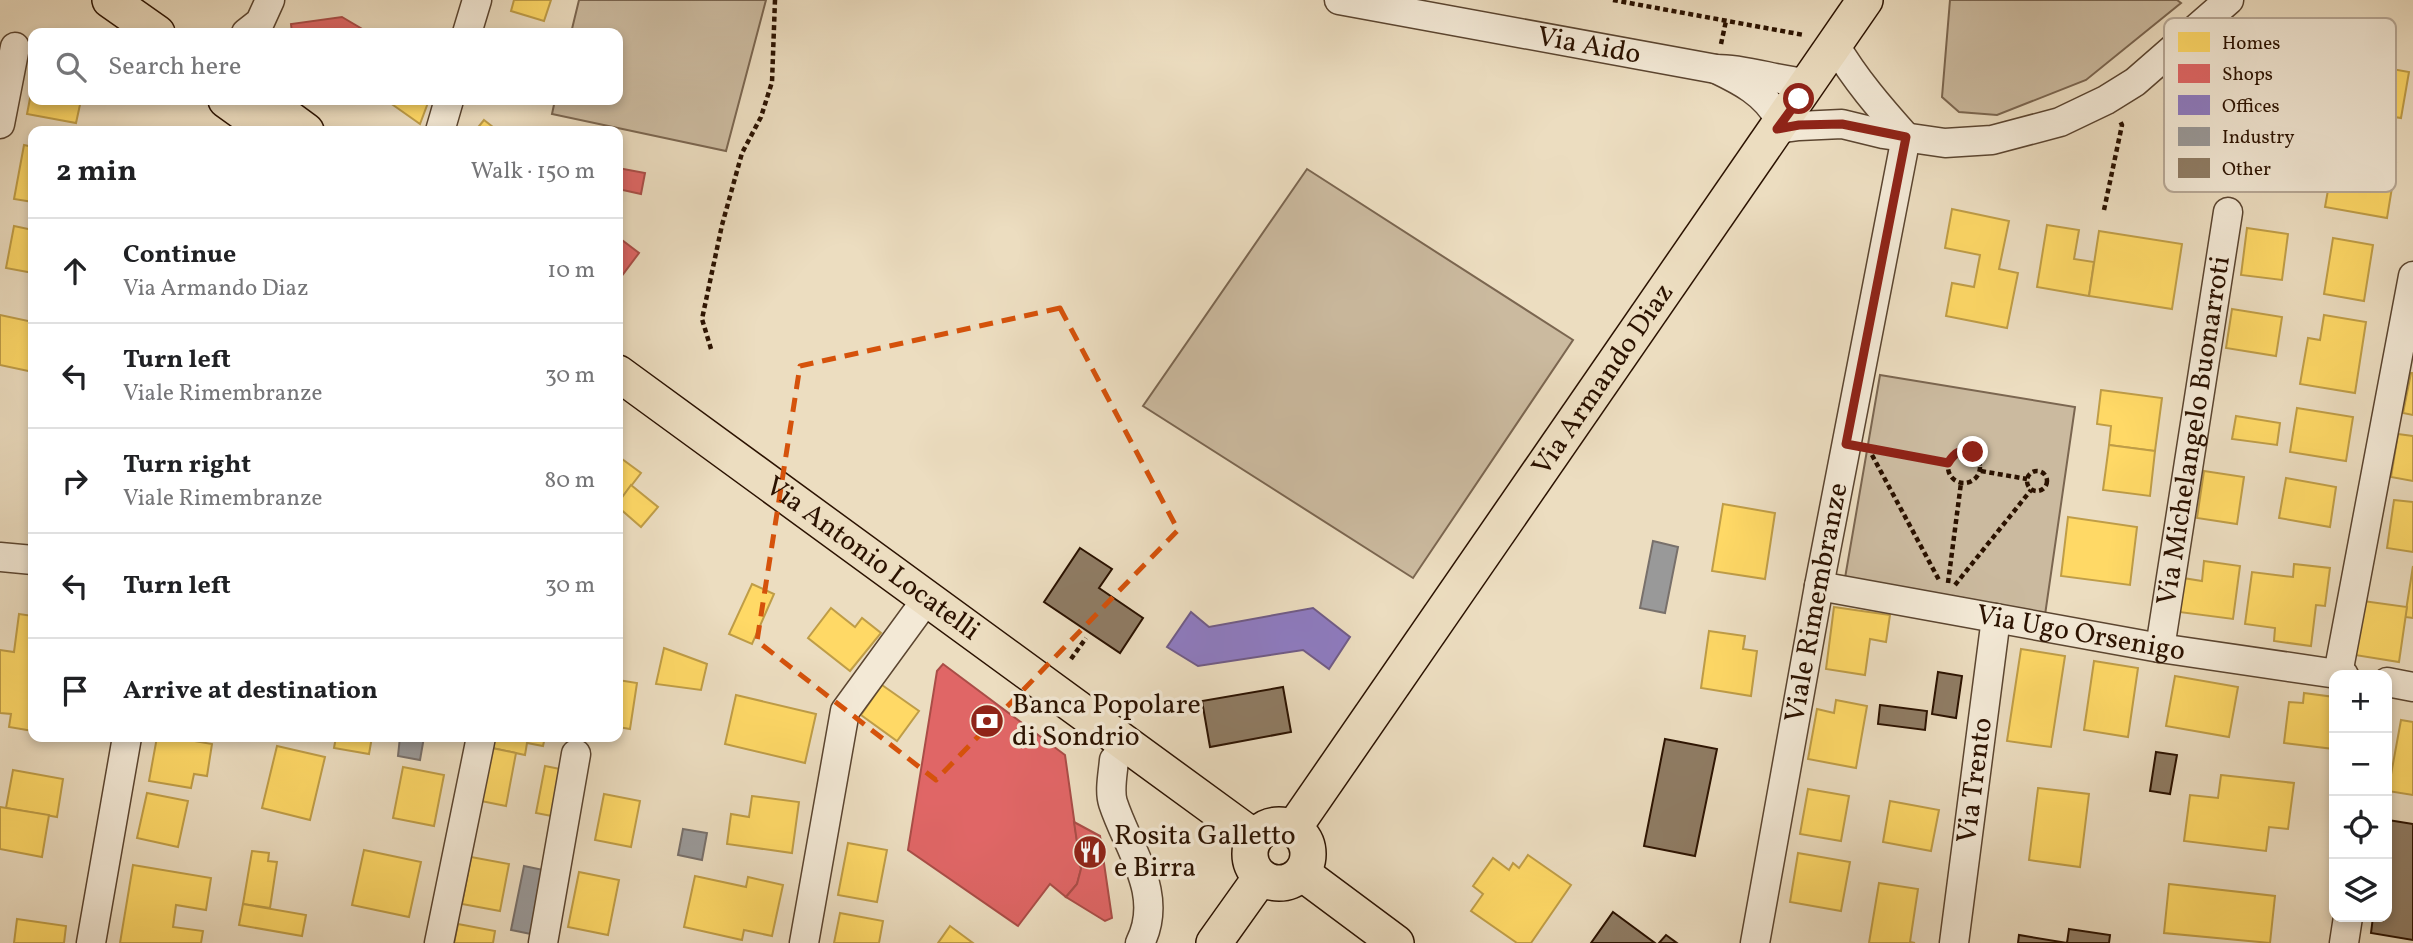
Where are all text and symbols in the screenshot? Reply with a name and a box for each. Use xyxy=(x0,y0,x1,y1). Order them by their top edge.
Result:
street label: Via Aido xyxy=(1534,17,1644,74)
legend xyxy=(2164,18,2396,192)
search box xyxy=(28,28,623,105)
text: Homes xyxy=(2222,31,2280,57)
icon: search xyxy=(52,48,90,86)
text: Search here xyxy=(108,49,241,85)
text: Shops xyxy=(2222,62,2273,88)
route start xyxy=(1783,83,1814,114)
text: Offices xyxy=(2222,94,2280,120)
text: Industry xyxy=(2222,125,2295,151)
text: 2 min xyxy=(56,151,137,193)
text: Walk · 150 m xyxy=(471,156,595,188)
text: Other xyxy=(2222,157,2271,183)
text: Continue xyxy=(123,237,236,273)
icon: ahead xyxy=(56,252,94,290)
street label: Via Michelangelo Buonarroti xyxy=(2147,253,2240,608)
text: 10 m xyxy=(547,255,595,287)
text: Via Armando Diaz xyxy=(123,273,308,305)
street label: Via Armando Diaz xyxy=(1523,276,1683,484)
text: Turn left xyxy=(123,342,231,378)
icon: left xyxy=(56,357,94,395)
text: 30 m xyxy=(545,360,595,392)
text: Viale Rimembranze xyxy=(123,378,322,410)
route end xyxy=(1957,436,1988,467)
text: Turn right xyxy=(123,447,251,483)
icon: right xyxy=(56,462,94,500)
text: 80 m xyxy=(545,465,595,497)
street label: Via Antonio Locatelli xyxy=(757,467,988,650)
street label: Viale Rimembranze xyxy=(1775,479,1858,725)
text: Viale Rimembranze xyxy=(123,483,322,515)
icon: left xyxy=(56,567,94,605)
text: Turn left xyxy=(123,568,231,604)
text: 30 m xyxy=(545,570,595,602)
street label: Via Ugo Orsenigo xyxy=(1973,595,2188,671)
map controls xyxy=(2329,670,2392,922)
button: + xyxy=(2329,670,2392,733)
icon: arrive xyxy=(56,672,94,710)
text: Arrive at destination xyxy=(123,673,378,709)
place label: Banca Popolare di Sondrio xyxy=(1012,686,1201,757)
bank icon: Banca Popolare di Sondrio xyxy=(968,702,1006,740)
street label: Via Trento xyxy=(1948,715,2002,846)
button: − xyxy=(2329,733,2392,796)
button: locate xyxy=(2329,796,2392,859)
place label: Rosita Galletto e Birra xyxy=(1114,817,1296,888)
restaurant icon: Rosita Galletto e Birra xyxy=(1071,833,1109,871)
button: layers xyxy=(2329,859,2392,922)

